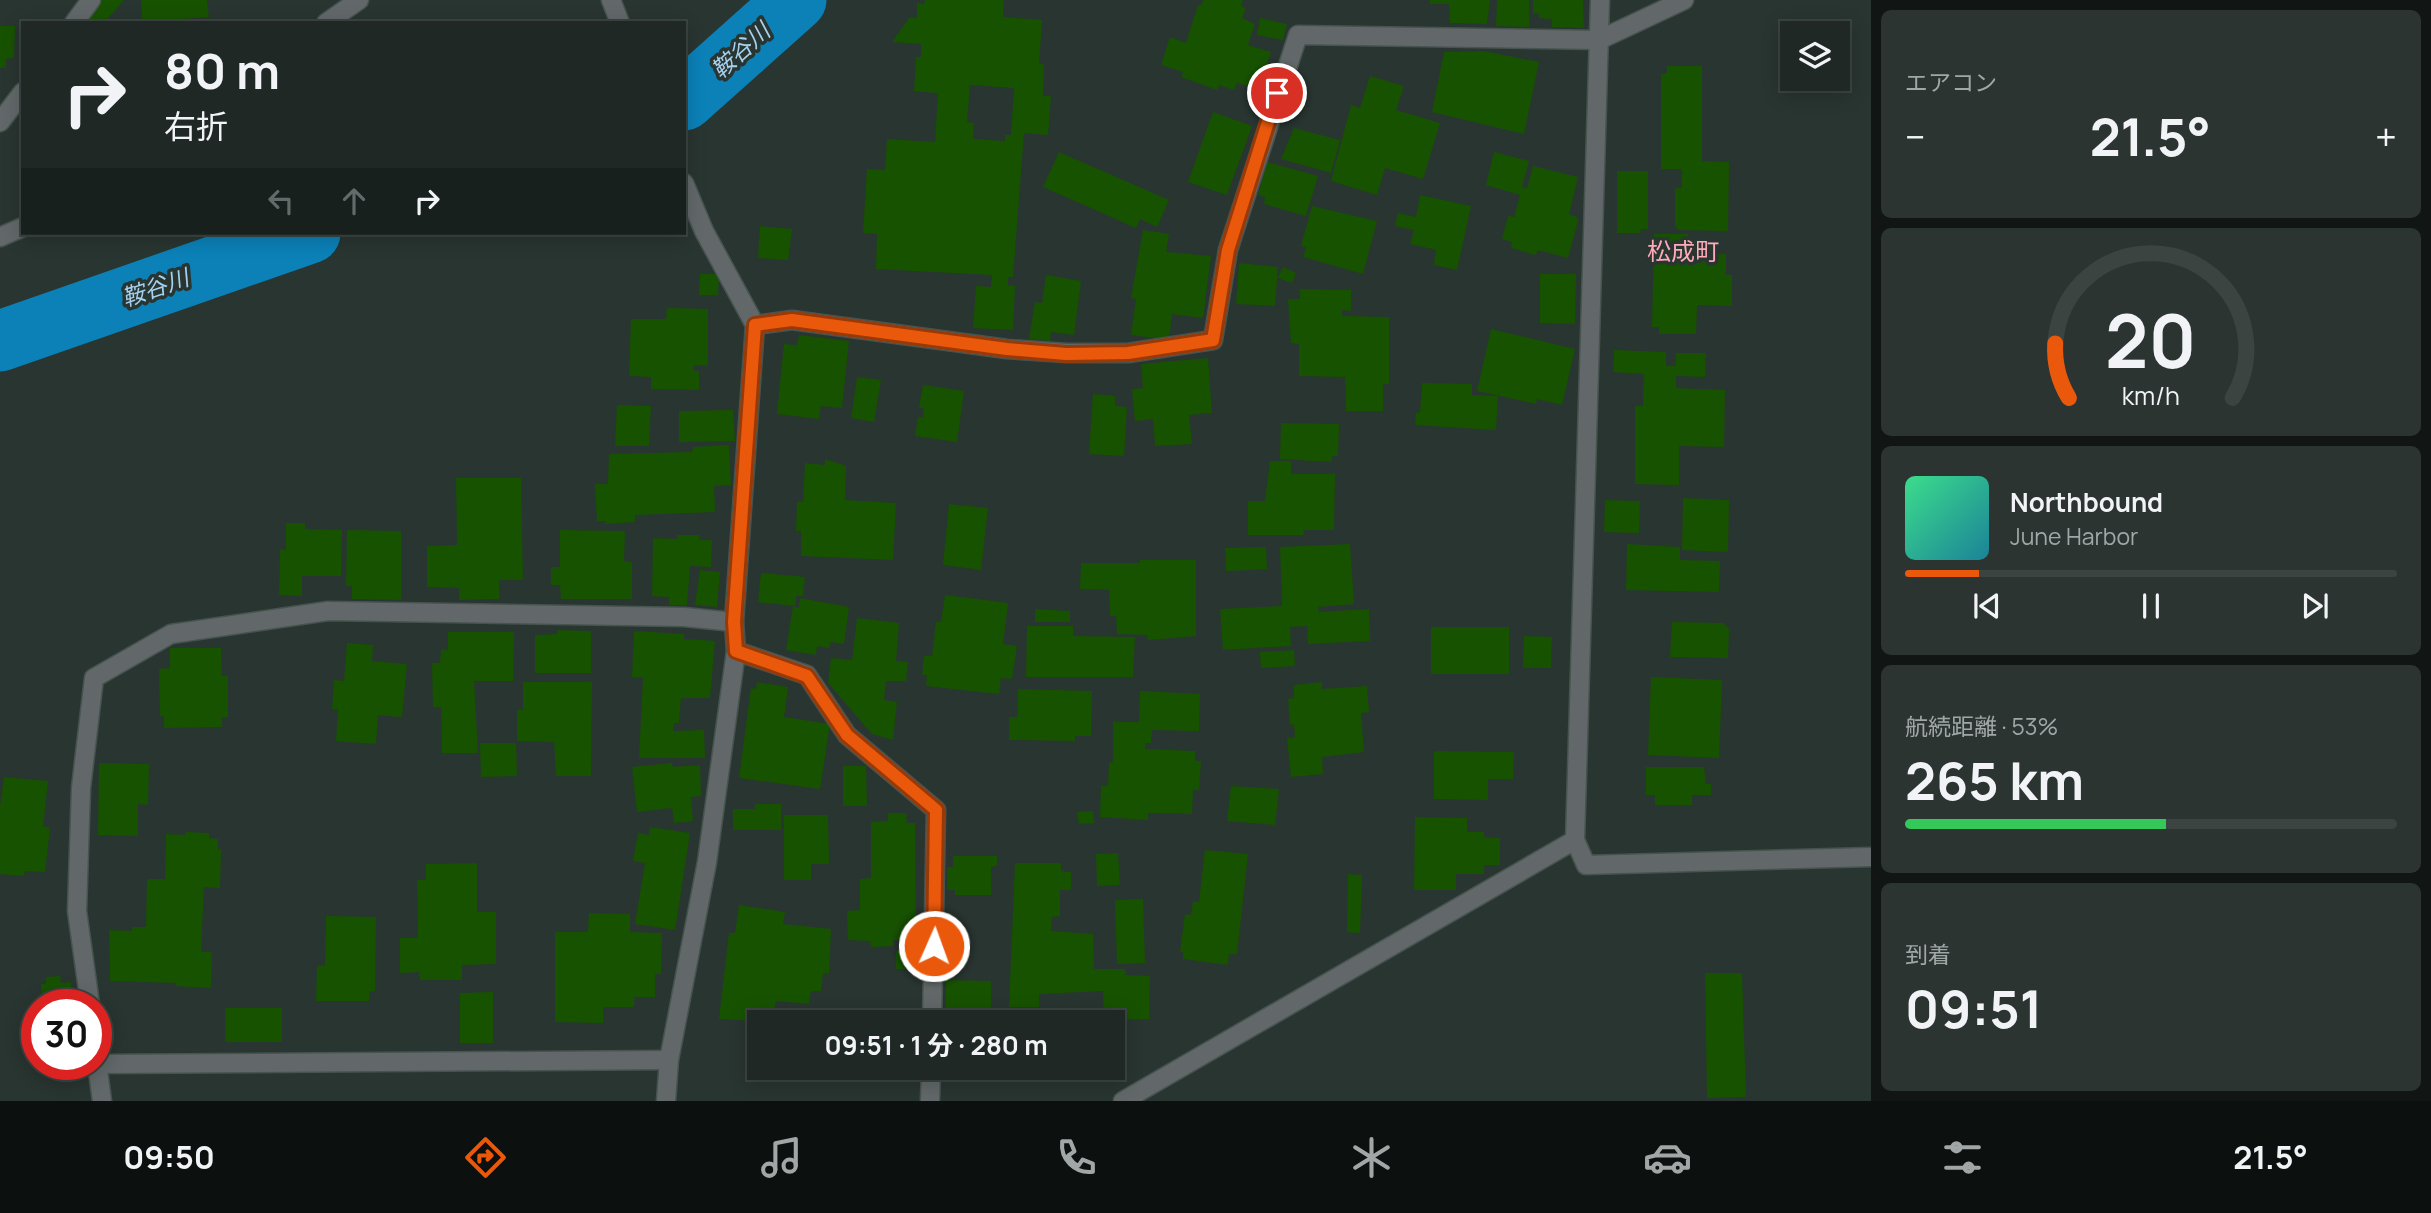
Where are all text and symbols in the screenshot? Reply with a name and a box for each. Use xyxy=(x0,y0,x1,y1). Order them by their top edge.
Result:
water label: 鞍谷川 xyxy=(704,13,779,85)
map controls xyxy=(1780,21,1850,91)
button: layers xyxy=(1780,21,1850,91)
text: 80 m xyxy=(164,37,280,104)
icon: right xyxy=(49,49,140,140)
pin xyxy=(1247,63,1307,123)
text: エアコン xyxy=(1905,66,1997,98)
icon: arrive xyxy=(1258,74,1296,112)
text: 21.5° xyxy=(2090,101,2211,172)
text: 右折 xyxy=(164,104,228,148)
text: − xyxy=(1905,110,1926,162)
text: + xyxy=(2375,110,2397,162)
icon: left xyxy=(262,182,300,220)
icon: ahead xyxy=(335,182,373,220)
icon: right xyxy=(408,182,446,220)
district label: 松成町 xyxy=(1647,234,1719,267)
water label: 鞍谷川 xyxy=(117,260,196,313)
text: 20 xyxy=(2105,291,2197,391)
text: km/h xyxy=(2122,378,2180,413)
text: Northbound xyxy=(2010,484,2163,520)
text: June Harbor xyxy=(2010,520,2138,552)
icon: previous xyxy=(1968,587,2006,625)
icon: pause xyxy=(2132,587,2170,625)
icon: next xyxy=(2296,587,2334,625)
text: 航続距離 · 53% xyxy=(1905,710,2058,742)
text: 265 km xyxy=(1905,745,2084,816)
position arrow xyxy=(897,909,971,983)
text: 到着 xyxy=(1905,938,1951,970)
text: 09:51 xyxy=(1905,973,2043,1044)
speed limit sign: 30 xyxy=(21,989,112,1080)
text: 09:51 · 1 分 · 280 m xyxy=(824,1027,1048,1063)
icon: directions xyxy=(461,1133,510,1182)
icon: music xyxy=(757,1133,806,1182)
icon: phone xyxy=(1052,1133,1101,1182)
icon: climate xyxy=(1347,1133,1396,1182)
icon: car xyxy=(1643,1133,1692,1182)
icon: filters xyxy=(1938,1133,1987,1182)
text: 09:50 xyxy=(123,1135,215,1179)
text: 21.5° xyxy=(2233,1135,2308,1179)

